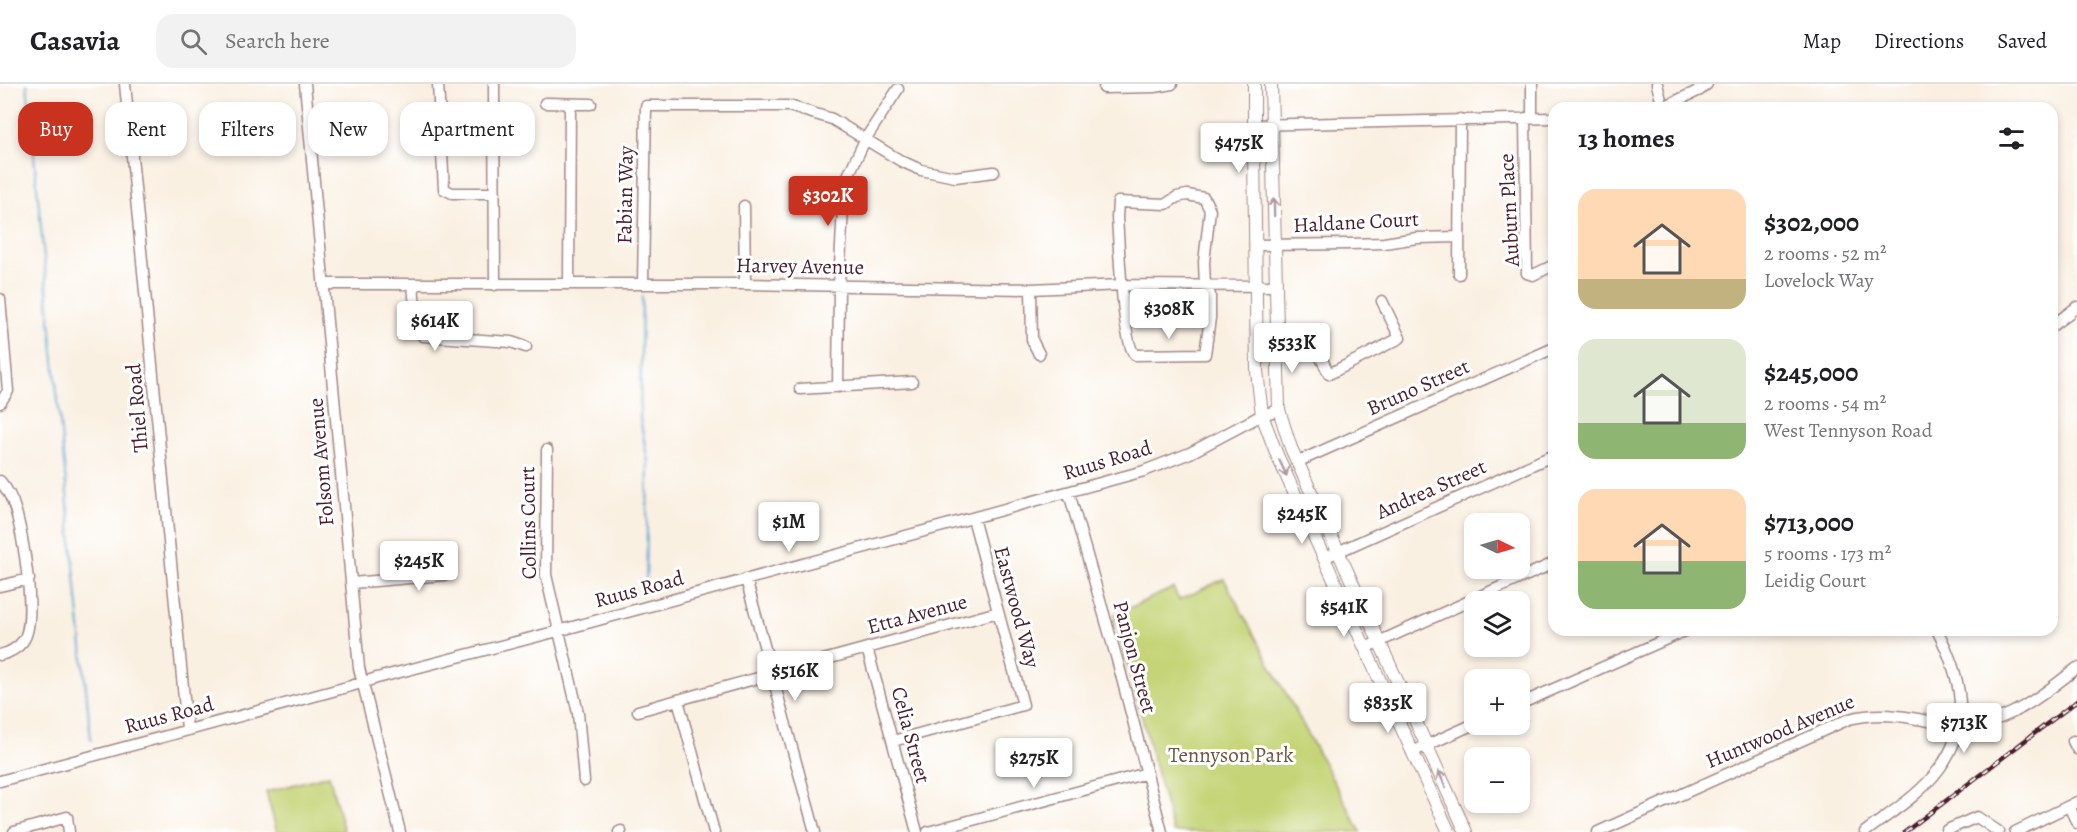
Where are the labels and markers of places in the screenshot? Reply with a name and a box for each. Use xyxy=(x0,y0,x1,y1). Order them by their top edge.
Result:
pin: $475K xyxy=(1197,123,1281,174)
pin: $302K xyxy=(786,176,870,227)
pin: $308K xyxy=(1127,289,1211,340)
pin: $614K xyxy=(393,301,477,352)
pin: $533K xyxy=(1250,323,1334,374)
pin: $245K xyxy=(1260,494,1344,545)
pin: $1M xyxy=(760,502,818,553)
pin: $245K xyxy=(377,541,461,592)
pin: $541K xyxy=(1302,587,1386,638)
pin: $516K xyxy=(753,651,837,702)
pin: $835K xyxy=(1346,683,1430,734)
pin: $713K xyxy=(1922,703,2006,754)
pin: $275K xyxy=(992,738,1076,789)

